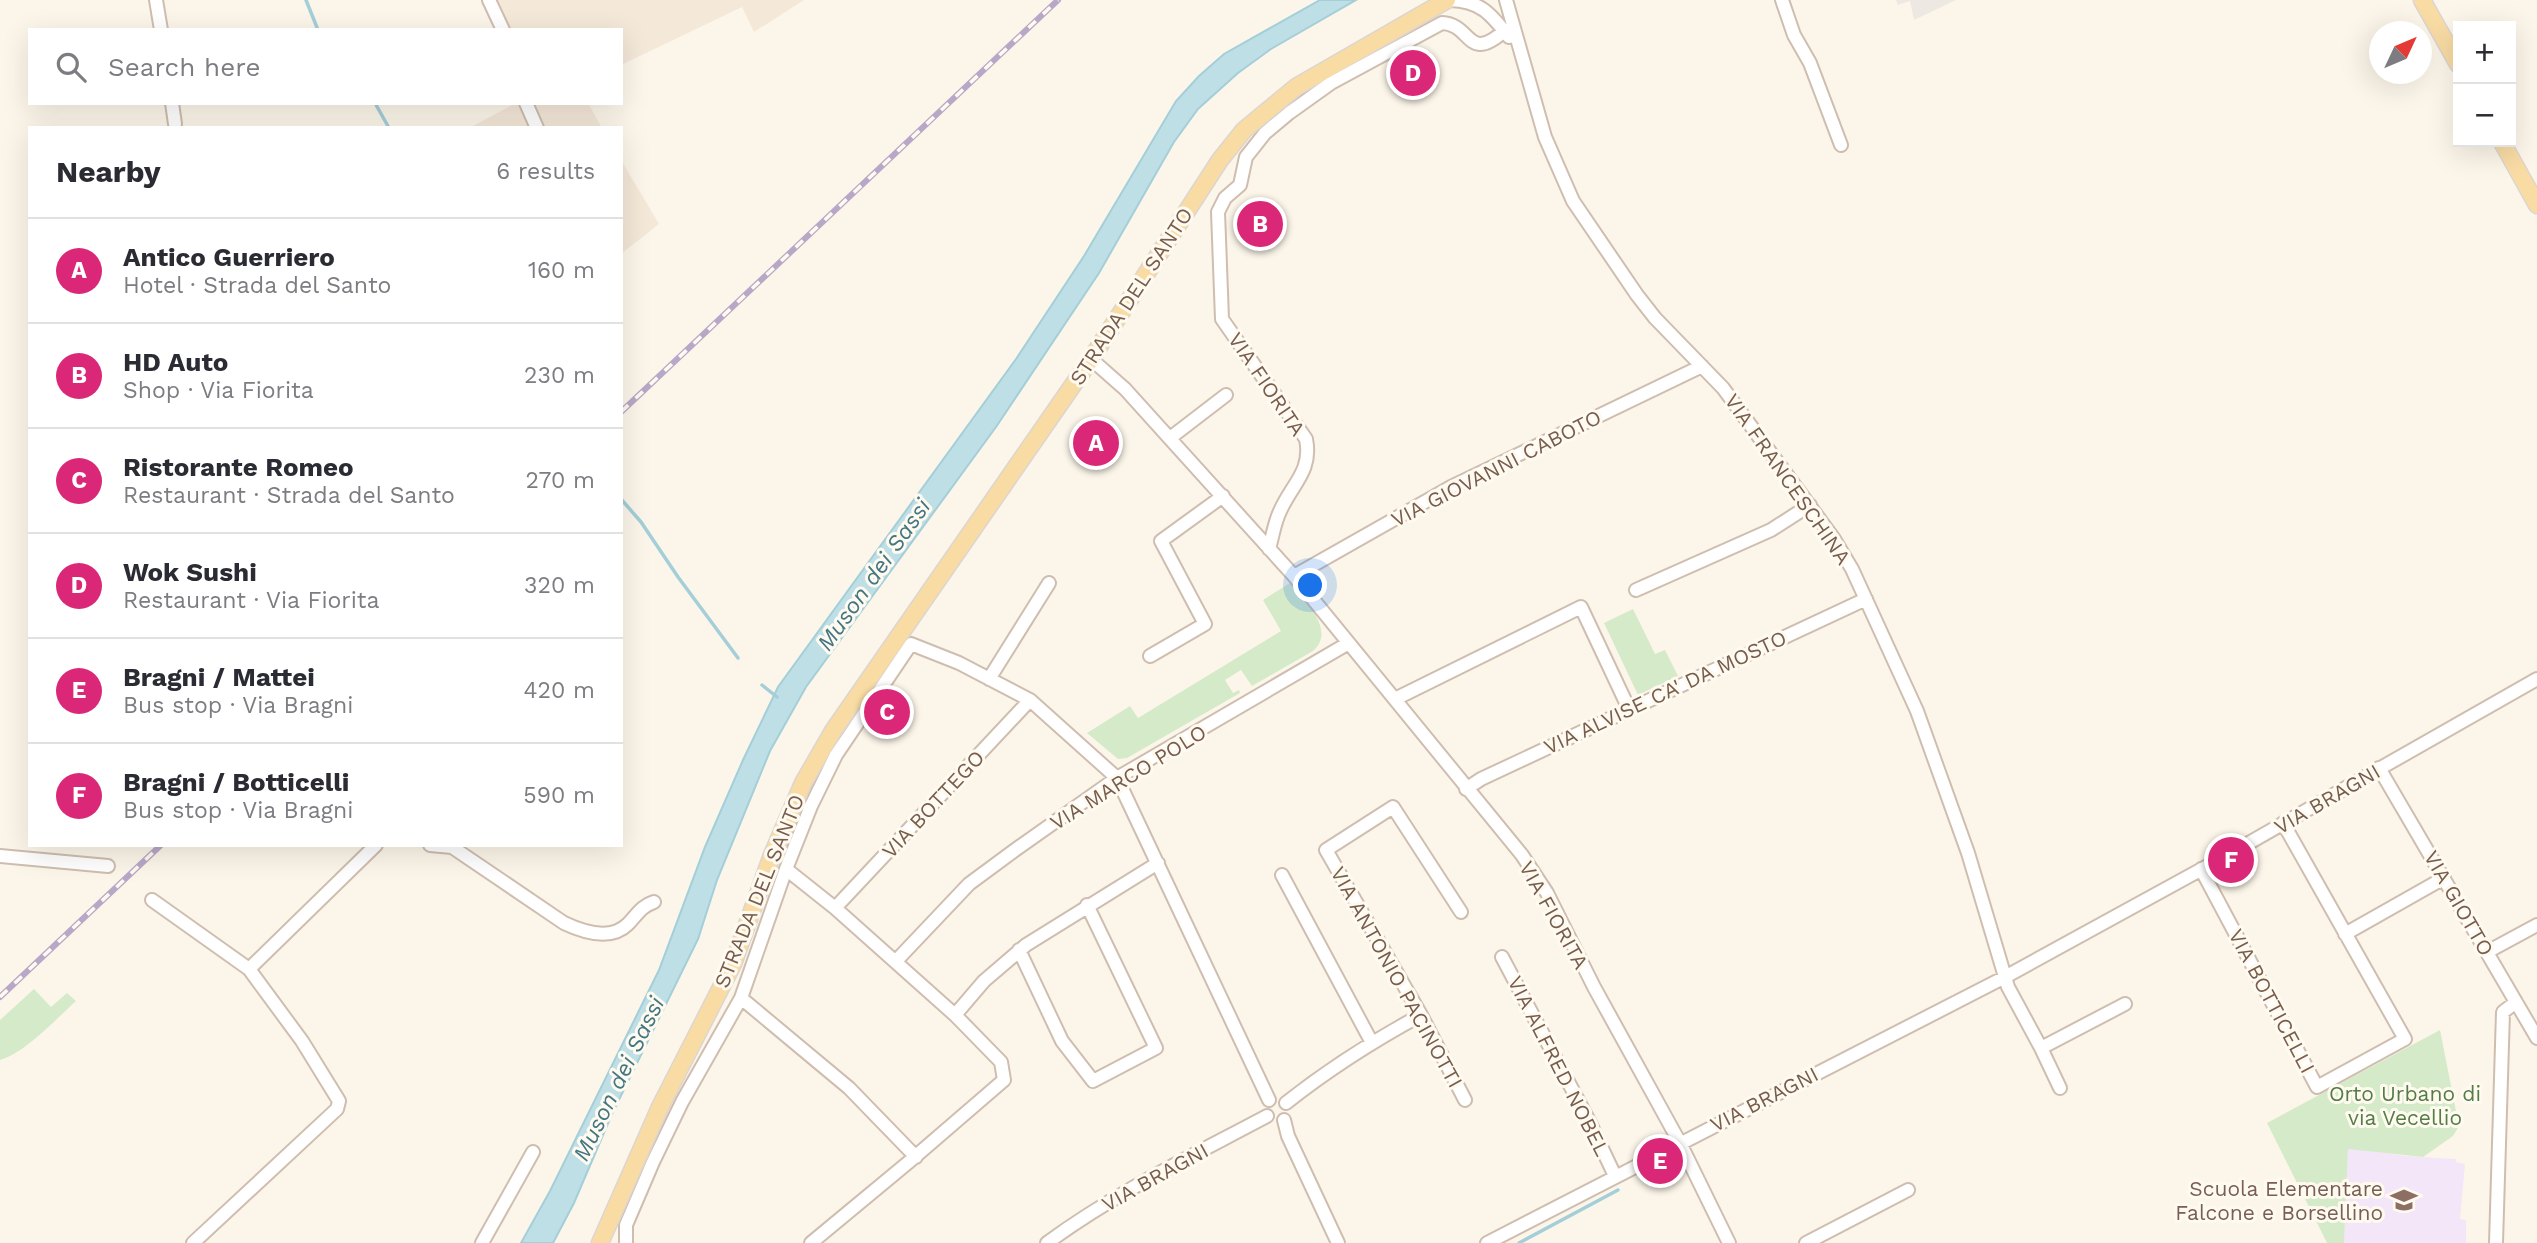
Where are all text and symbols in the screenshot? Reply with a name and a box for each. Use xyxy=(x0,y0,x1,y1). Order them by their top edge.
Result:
north arrow xyxy=(2369,21,2432,84)
map controls xyxy=(2453,21,2516,147)
button: + xyxy=(2453,21,2516,84)
search box xyxy=(28,28,623,105)
pin: D xyxy=(1390,47,1436,99)
icon: search xyxy=(52,48,90,86)
text: Search here xyxy=(108,52,260,82)
button: − xyxy=(2453,84,2516,147)
text: Nearby xyxy=(56,154,161,189)
text: 6 results xyxy=(496,158,595,185)
pin: B xyxy=(1237,198,1283,250)
street label: STRADA DEL SANTO xyxy=(1064,203,1198,389)
text: Antico Guerriero xyxy=(123,242,335,272)
text: A xyxy=(71,257,87,284)
text: 160 m xyxy=(528,257,595,284)
text: Hotel · Strada del Santo xyxy=(123,272,391,299)
street label: VIA FIORITA xyxy=(1223,327,1311,441)
text: HD Auto xyxy=(123,347,228,377)
text: B xyxy=(71,362,87,389)
text: 230 m xyxy=(524,362,595,389)
text: Shop · Via Fiorita xyxy=(123,377,314,404)
street label: VIA FRANCESCHINA xyxy=(1720,389,1856,569)
street label: VIA GIOVANNI CABOTO xyxy=(1387,404,1605,532)
pin: A xyxy=(1073,417,1119,469)
text: Ristorante Romeo xyxy=(123,452,354,482)
text: C xyxy=(71,467,87,494)
text: 270 m xyxy=(526,467,595,494)
text: Restaurant · Strada del Santo xyxy=(123,482,455,509)
water label: Muson dei Sassi xyxy=(812,493,937,656)
text: Wok Sushi xyxy=(123,557,257,587)
your location xyxy=(1293,568,1327,602)
text: D xyxy=(71,572,87,599)
text: 320 m xyxy=(524,572,595,599)
text: Restaurant · Via Fiorita xyxy=(123,587,380,614)
street label: VIA ALVISE CA' DA MOSTO xyxy=(1540,625,1790,759)
text: Bragni / Mattei xyxy=(123,662,315,692)
text: E xyxy=(72,677,86,704)
text: 420 m xyxy=(523,677,595,704)
pin: C xyxy=(864,686,910,738)
text: Bus stop · Via Bragni xyxy=(123,692,353,719)
street label: VIA MARCO POLO xyxy=(1045,719,1211,835)
street label: VIA BOTTEGO xyxy=(877,745,989,863)
street label: VIA BRAGNI xyxy=(2270,759,2384,839)
text: Bragni / Botticelli xyxy=(123,767,349,797)
text: F xyxy=(72,782,86,809)
text: 590 m xyxy=(523,782,595,809)
street label: STRADA DEL SANTO xyxy=(709,791,809,991)
text: Bus stop · Via Bragni xyxy=(123,797,353,824)
pin: F xyxy=(2208,834,2254,886)
street label: VIA GIOTTO xyxy=(2419,846,2499,960)
street label: VIA FIORITA xyxy=(1514,857,1594,973)
street label: VIA ANTONIO PACINOTTI xyxy=(1326,862,1468,1092)
street label: VIA BOTTICELLI xyxy=(2223,925,2321,1077)
street label: VIA ALFRED NOBEL xyxy=(1503,972,1615,1160)
water label: Muson dei Sassi xyxy=(568,992,671,1165)
street label: VIA BRAGNI xyxy=(1706,1061,1822,1137)
park label: Orto Urbano di via Vecellio xyxy=(2329,1081,2481,1130)
pin: E xyxy=(1637,1135,1683,1187)
street label: VIA BRAGNI xyxy=(1097,1137,1213,1217)
place label: Scuola Elementare Falcone e Borsellino xyxy=(2175,1176,2383,1225)
school or university icon: Scuola Elementare Falcone e Borsellino xyxy=(2389,1185,2419,1215)

